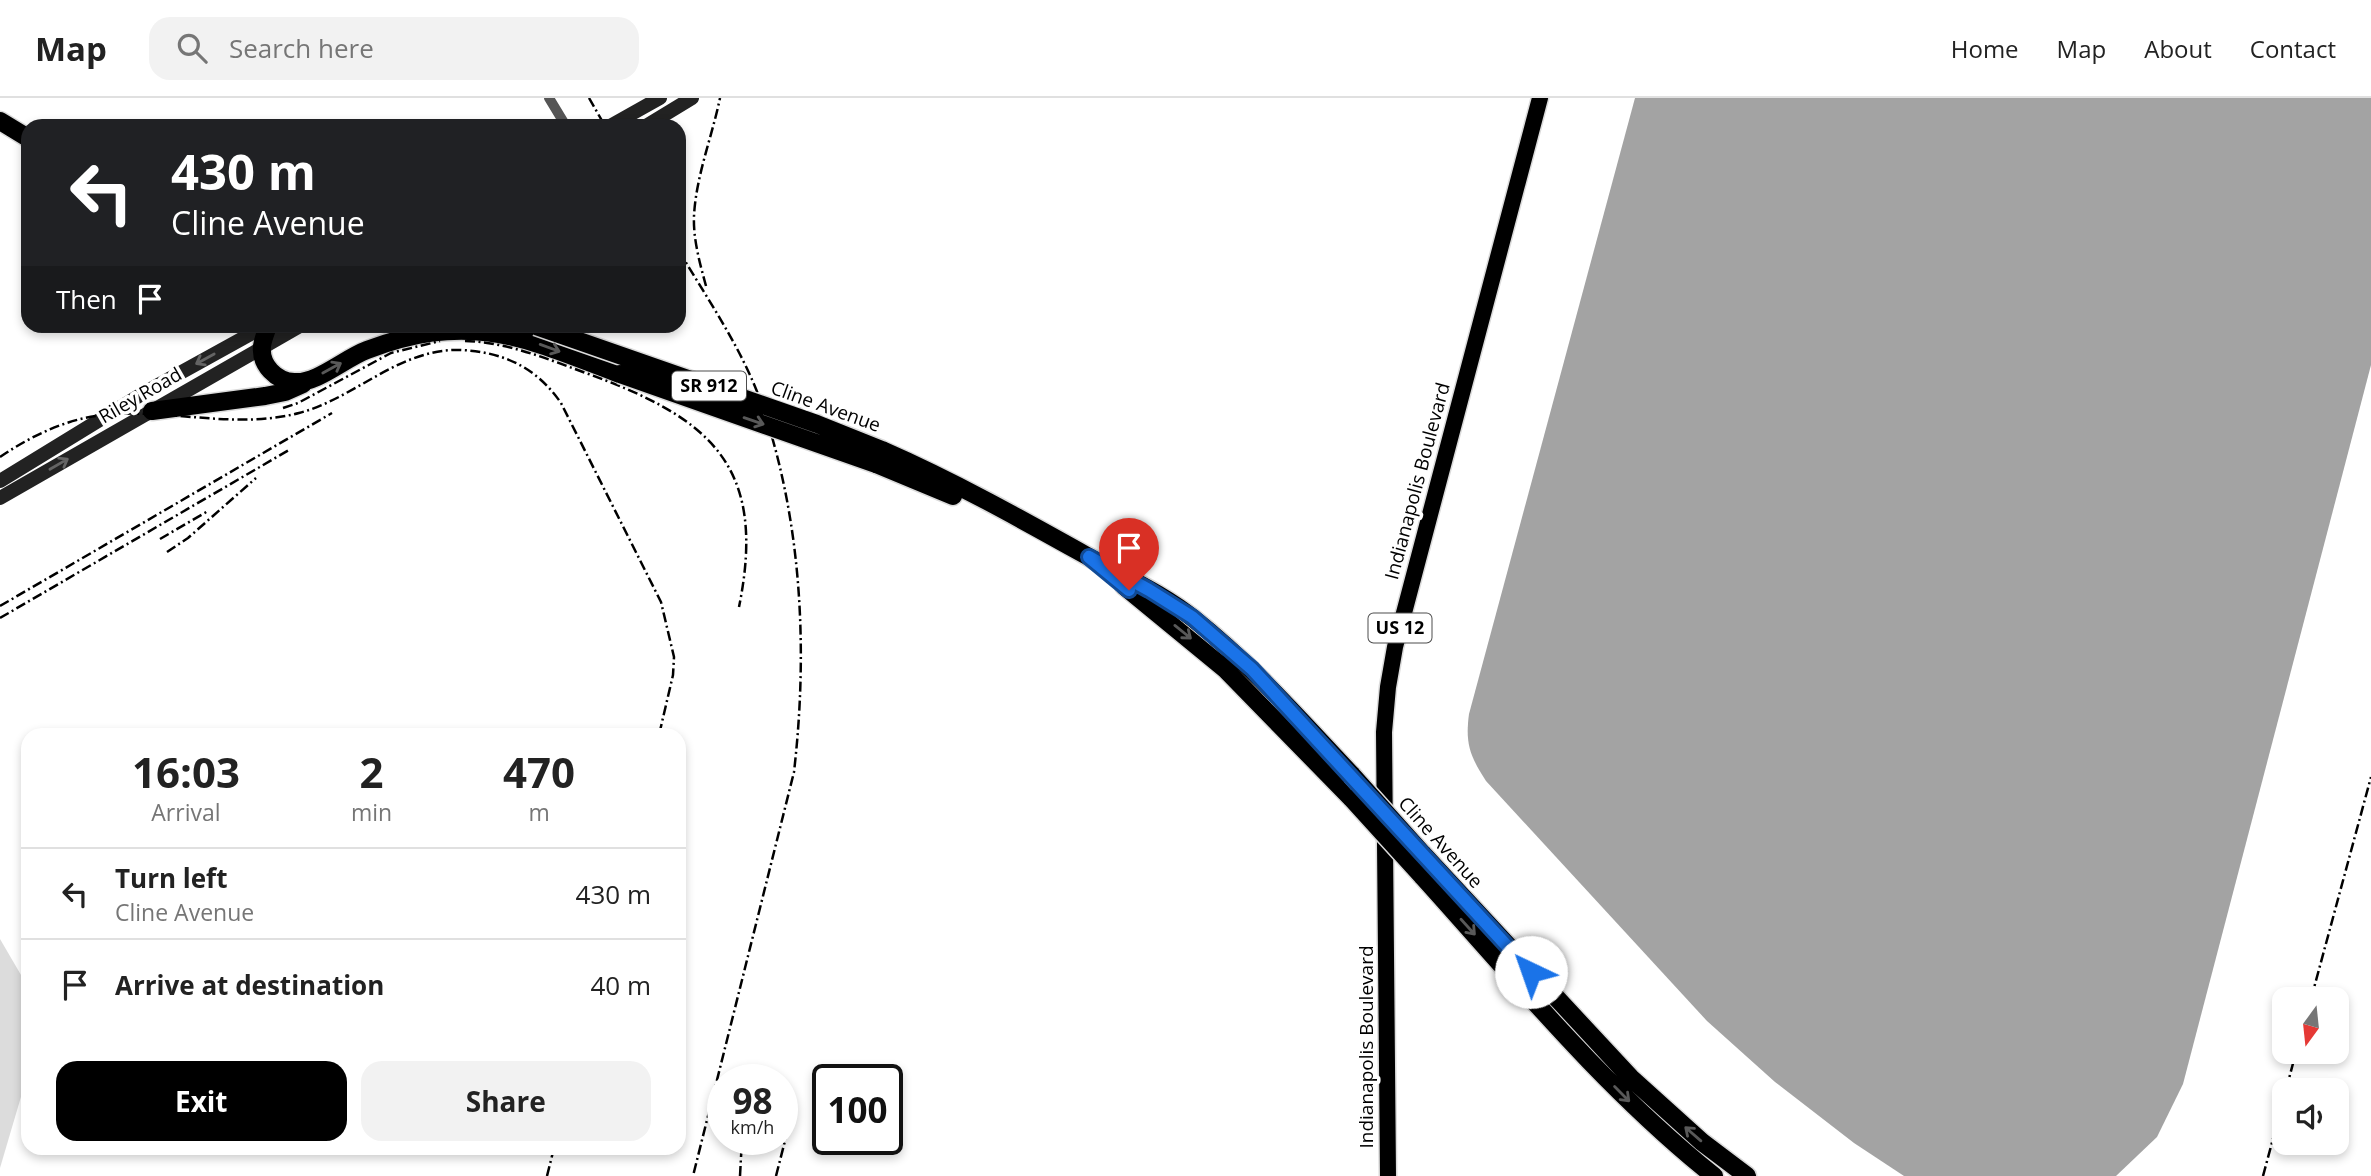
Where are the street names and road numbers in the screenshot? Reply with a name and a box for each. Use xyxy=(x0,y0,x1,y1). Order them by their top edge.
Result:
street label: Riley Road xyxy=(94,361,186,429)
road number: SR 912 xyxy=(672,372,746,400)
street label: Cline Avenue xyxy=(768,374,884,438)
street label: Indianapolis Boulevard xyxy=(1378,380,1456,582)
road number: US 12 xyxy=(1368,614,1432,642)
street label: Cline Avenue xyxy=(1393,791,1489,893)
street label: Indianapolis Boulevard xyxy=(1353,945,1379,1149)

